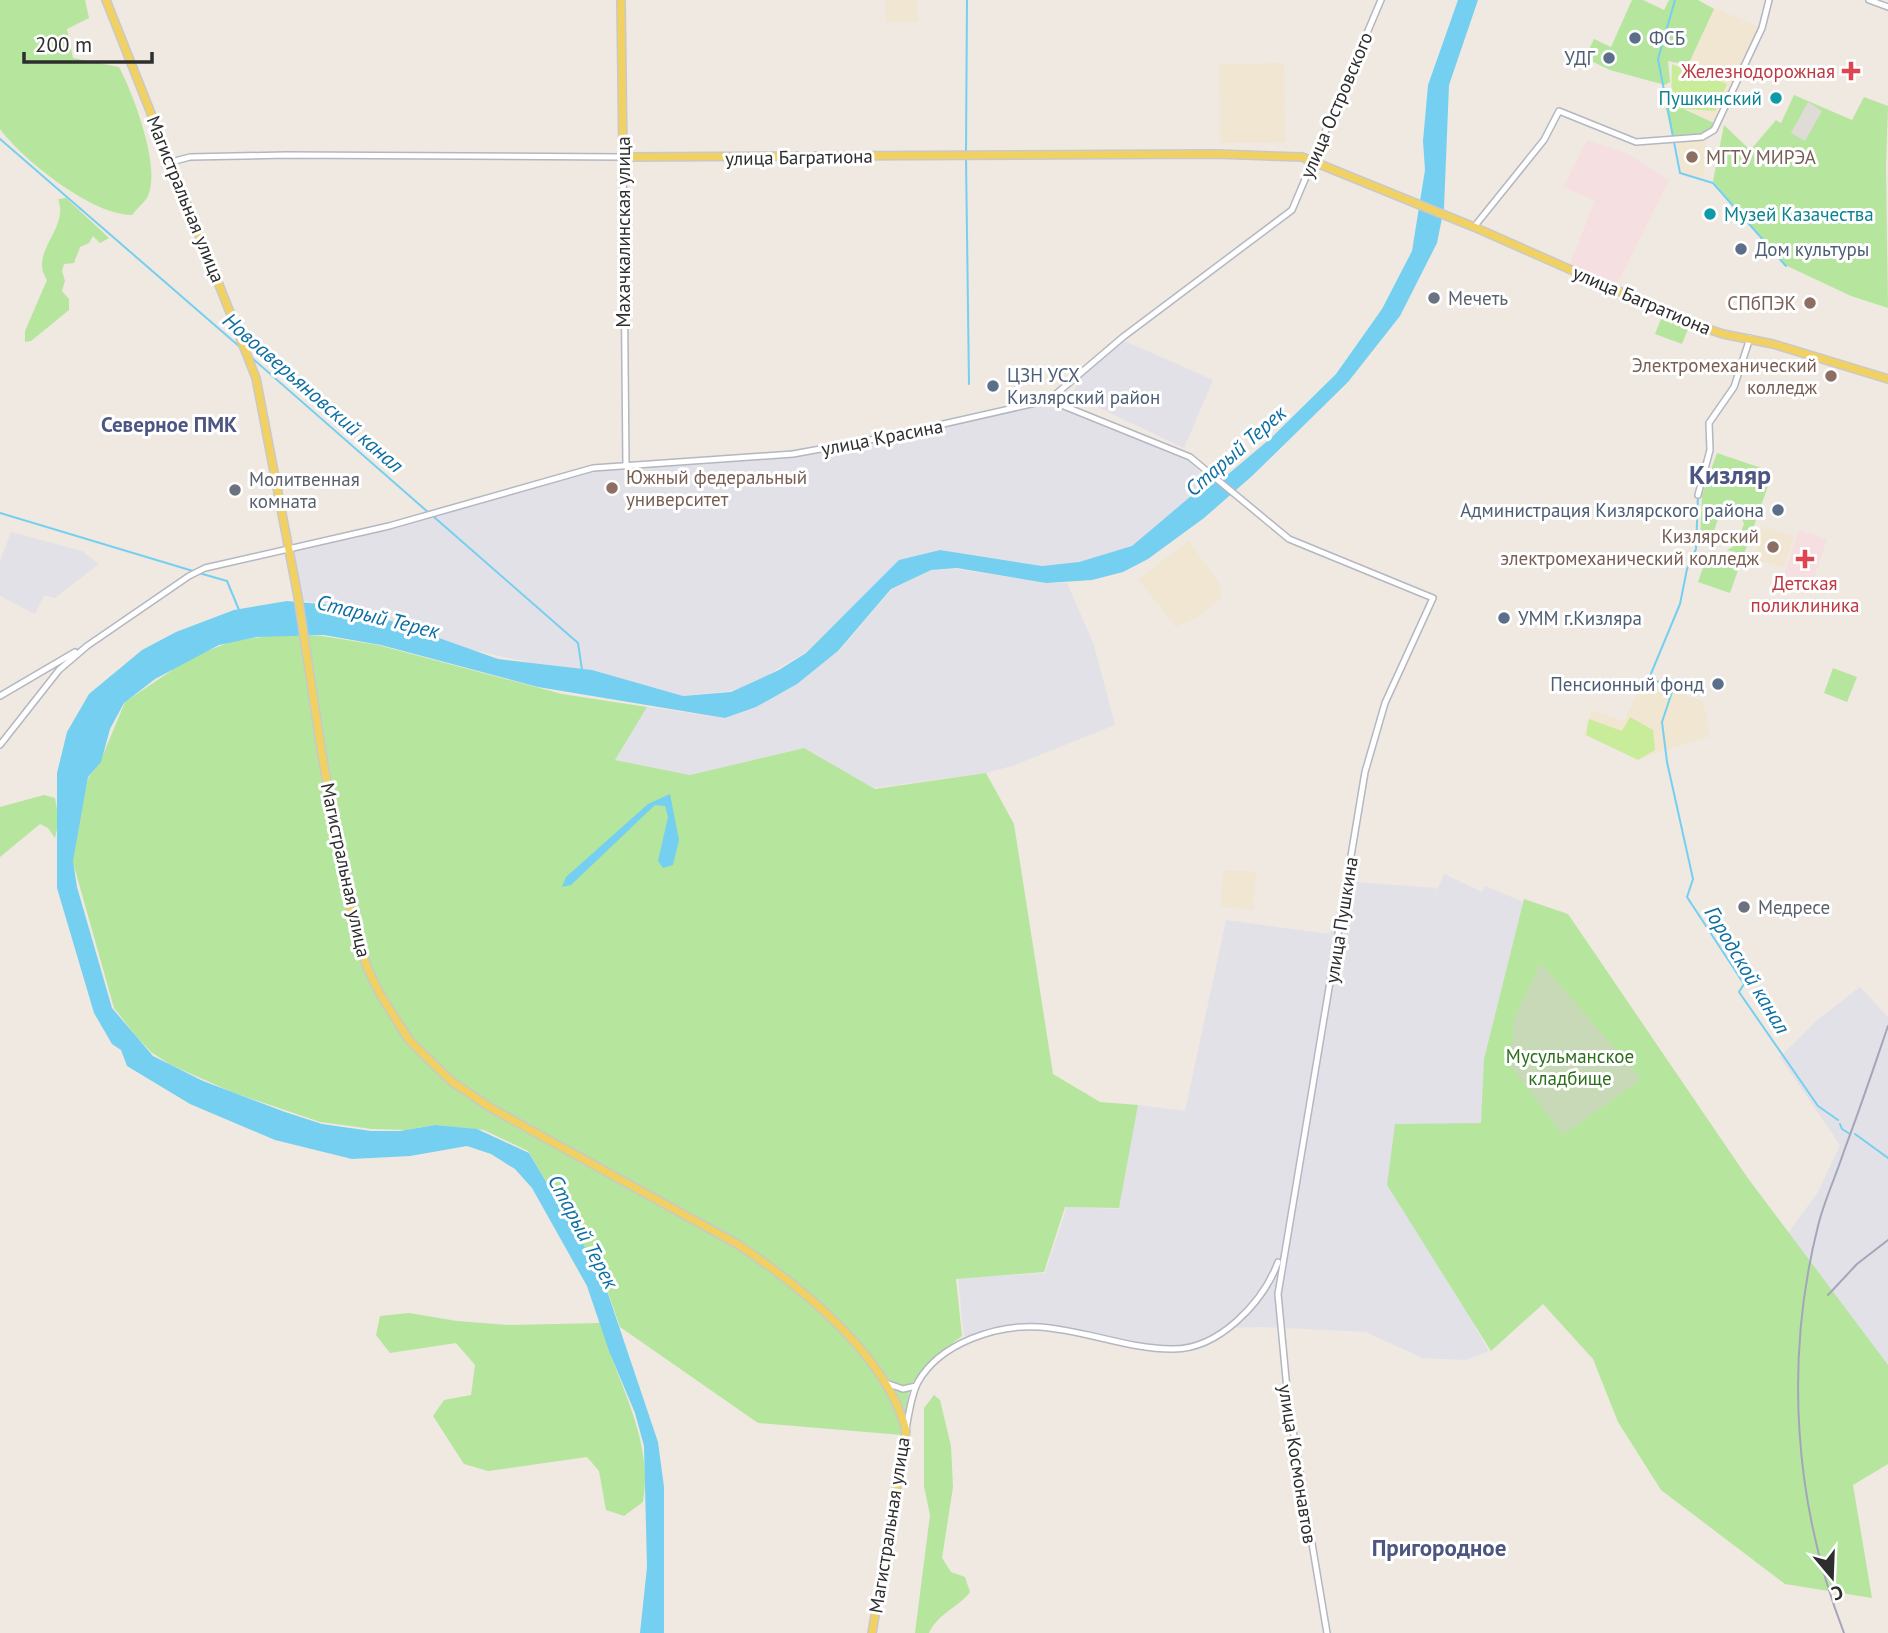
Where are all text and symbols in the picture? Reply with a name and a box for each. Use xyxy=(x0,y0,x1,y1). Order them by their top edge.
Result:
scale bar xyxy=(24,21,152,65)
place label: ФСБ xyxy=(1649,26,1685,50)
street label: улица Островского xyxy=(1294,28,1378,182)
marker: ФСБ xyxy=(1627,30,1643,46)
text: 200 m xyxy=(35,31,92,58)
place label: УДГ xyxy=(1564,46,1596,70)
marker: УДГ xyxy=(1601,50,1617,66)
place label: Железнодорожная xyxy=(1680,59,1835,83)
marker: Железнодорожная xyxy=(1841,61,1861,81)
place label: Пушкинский xyxy=(1659,86,1762,110)
marker: Пушкинский xyxy=(1768,90,1784,106)
street label: Магистральная улица xyxy=(142,112,230,286)
street label: Махачкалинская улица xyxy=(611,136,635,328)
street label: улица Багратиона xyxy=(725,144,873,170)
place label: МГТУ МИРЭА xyxy=(1706,145,1816,169)
marker: МГТУ МИРЭА xyxy=(1684,149,1700,165)
place label: Музей Казачества xyxy=(1724,202,1874,226)
marker: Музей Казачества xyxy=(1702,206,1718,222)
place label: Дом культуры xyxy=(1755,237,1869,261)
marker: Дом культуры xyxy=(1733,241,1749,257)
street label: улица Багратиона xyxy=(1569,260,1715,340)
place label: Мечеть xyxy=(1448,286,1508,310)
marker: Мечеть xyxy=(1426,290,1442,306)
place label: СПбПЭК xyxy=(1727,291,1796,315)
marker: СПбПЭК xyxy=(1802,295,1818,311)
water label: Новоаверьяновский канал xyxy=(217,307,409,479)
place label: Электромеханический колледж xyxy=(1632,353,1817,399)
place label: ЦЗН УСХ Кизлярский район xyxy=(1007,363,1160,409)
marker: Электромеханический колледж xyxy=(1823,368,1839,384)
marker: ЦЗН УСХ Кизлярский район xyxy=(985,378,1001,394)
water label: Старый Терек xyxy=(1179,398,1293,502)
district label: Северное ПМК xyxy=(101,411,237,438)
street label: улица Красина xyxy=(819,413,945,461)
district label: Кизляр xyxy=(1689,458,1771,491)
place label: Южный федеральный университет xyxy=(626,465,807,511)
place label: Молитвенная комната xyxy=(249,467,360,513)
marker: Южный федеральный университет xyxy=(604,480,620,496)
marker: Молитвенная комната xyxy=(227,482,243,498)
place label: Администрация Кизлярского района xyxy=(1460,498,1764,522)
marker: Администрация Кизлярского района xyxy=(1770,502,1786,518)
place label: Кизлярский электромеханический колледж xyxy=(1500,524,1759,570)
marker: Кизлярский электромеханический колледж xyxy=(1765,539,1781,555)
marker: Детская поликлиника xyxy=(1795,549,1815,569)
place label: Детская поликлиника xyxy=(1751,571,1859,617)
water label: Старый Терек xyxy=(314,588,444,645)
place label: УММ г.Кизляра xyxy=(1518,606,1642,630)
marker: УММ г.Кизляра xyxy=(1496,610,1512,626)
place label: Пенсионный фонд xyxy=(1550,672,1704,696)
marker: Пенсионный фонд xyxy=(1710,676,1726,692)
street label: Магистральная улица xyxy=(316,781,376,959)
street label: улица Пушкина xyxy=(1319,855,1363,985)
place label: Медресе xyxy=(1758,895,1830,919)
marker: Медресе xyxy=(1736,899,1752,915)
water label: Городской канал xyxy=(1699,901,1796,1039)
park label: Мусульманское кладбище xyxy=(1506,1044,1634,1090)
water label: Старый Терек xyxy=(542,1170,625,1295)
street label: улица Космонавтов xyxy=(1274,1383,1322,1545)
street label: Магистральная улица xyxy=(863,1435,915,1615)
district label: Пригородное xyxy=(1372,1533,1506,1562)
north arrow xyxy=(1797,1542,1867,1612)
text: С xyxy=(1828,1580,1846,1606)

